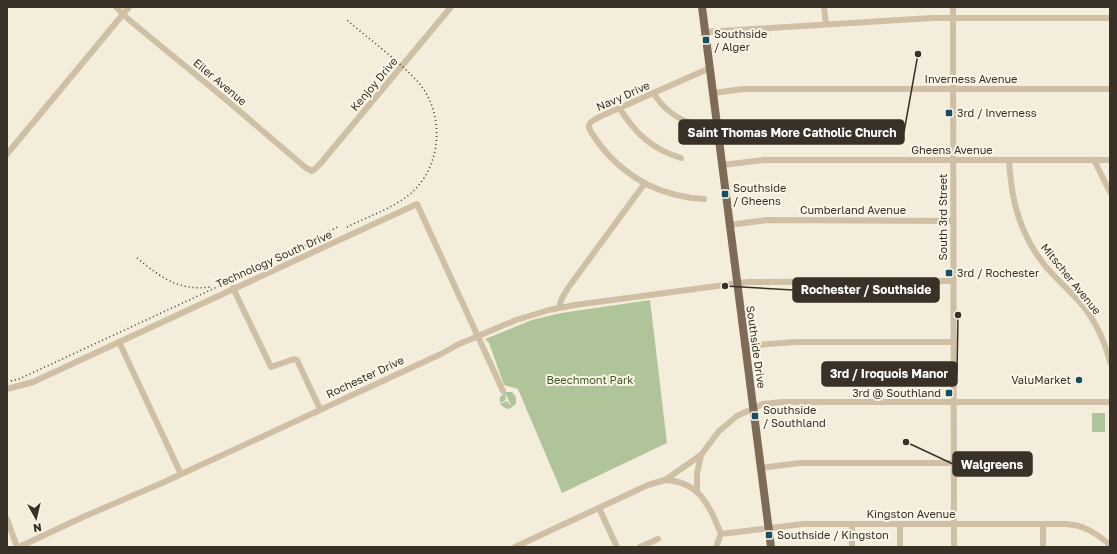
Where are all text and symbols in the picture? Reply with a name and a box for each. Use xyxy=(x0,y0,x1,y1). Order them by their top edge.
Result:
place label: Southside / Alger xyxy=(714,27,767,53)
marker: Southside / Alger xyxy=(701,35,711,45)
street label: Kenjoy Drive xyxy=(347,54,400,113)
street label: Eiler Avenue xyxy=(191,56,250,108)
street label: Inverness Avenue xyxy=(925,72,1018,85)
street label: Navy Drive xyxy=(594,78,651,113)
place label: 3rd / Inverness xyxy=(957,106,1037,119)
marker: 3rd / Inverness xyxy=(944,108,954,118)
callout: Saint Thomas More Catholic Church xyxy=(679,120,904,144)
text: Saint Thomas More Catholic Church xyxy=(688,125,896,140)
street label: Gheens Avenue xyxy=(911,143,993,156)
street label: South 3rd Street xyxy=(936,174,949,260)
place label: Southside / Gheens xyxy=(733,181,786,207)
marker: Southside / Gheens xyxy=(720,189,730,199)
street label: Cumberland Avenue xyxy=(800,203,906,216)
street label: Technology South Drive xyxy=(214,227,334,290)
street label: Mitscher Avenue xyxy=(1039,241,1104,317)
place label: 3rd / Rochester xyxy=(957,266,1040,279)
marker: 3rd / Rochester xyxy=(944,268,954,278)
callout: Rochester / Southside xyxy=(793,278,939,302)
text: Rochester / Southside xyxy=(801,282,931,297)
street label: Southside Drive xyxy=(744,305,769,389)
street label: Rochester Drive xyxy=(324,353,406,400)
callout: 3rd / Iroquois Manor xyxy=(822,362,957,386)
text: 3rd / Iroquois Manor xyxy=(830,366,948,381)
park label: Beechmont Park xyxy=(547,373,633,386)
place label: ValuMarket xyxy=(1011,373,1071,386)
marker: ValuMarket xyxy=(1074,375,1084,385)
place label: 3rd @ Southland xyxy=(852,386,941,399)
marker: 3rd @ Southland xyxy=(944,388,954,398)
place label: Southside / Southland xyxy=(763,403,826,429)
marker: Southside / Southland xyxy=(750,411,760,421)
callout: Walgreens xyxy=(953,452,1032,476)
text: Walgreens xyxy=(961,457,1023,472)
north arrow xyxy=(16,498,56,538)
street label: Kingston Avenue xyxy=(866,507,956,520)
text: N xyxy=(32,521,43,535)
place label: Southside / Kingston xyxy=(777,528,889,541)
marker: Southside / Kingston xyxy=(764,530,774,540)

